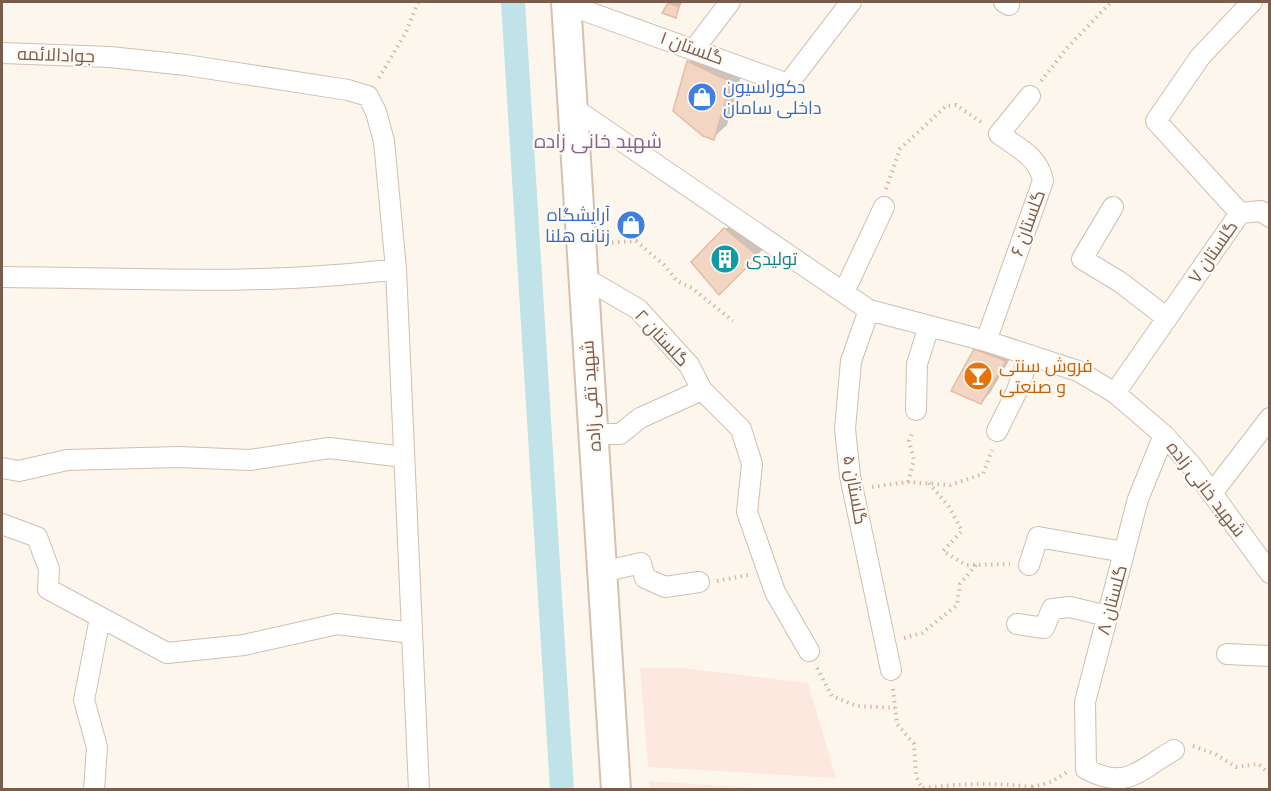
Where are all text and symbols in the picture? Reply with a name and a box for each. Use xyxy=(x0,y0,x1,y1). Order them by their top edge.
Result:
street label: گلستان ۱ xyxy=(657,26,727,70)
street label: جوادالائمه xyxy=(17,43,95,67)
place label: دکوراسیون داخلی سامان xyxy=(723,76,821,119)
shop icon: دکوراسیون داخلی سامان xyxy=(686,81,718,113)
district label: شهید خانی زاده xyxy=(534,129,662,154)
street label: گلستان ۶ xyxy=(1006,187,1050,259)
place label: آرایشگاه زنانه هلنا xyxy=(545,204,610,247)
shop icon: آرایشگاه زنانه هلنا xyxy=(615,209,647,241)
street label: گلستان ٧ xyxy=(1183,216,1243,288)
building icon: تولیدی xyxy=(709,243,741,275)
place label: تولیدی xyxy=(746,248,797,270)
street label: گلستان ۲ xyxy=(630,305,694,371)
street label: شهید تقی زاده xyxy=(576,340,606,452)
place label: فروش سنتی و صنعتی xyxy=(999,355,1093,398)
bar icon: فروش سنتی و صنعتی xyxy=(962,360,994,392)
street label: شهید خانی زاده xyxy=(1162,437,1250,541)
street label: گلستان ۵ xyxy=(838,454,872,526)
street label: گلستان ۸ xyxy=(1092,563,1132,637)

